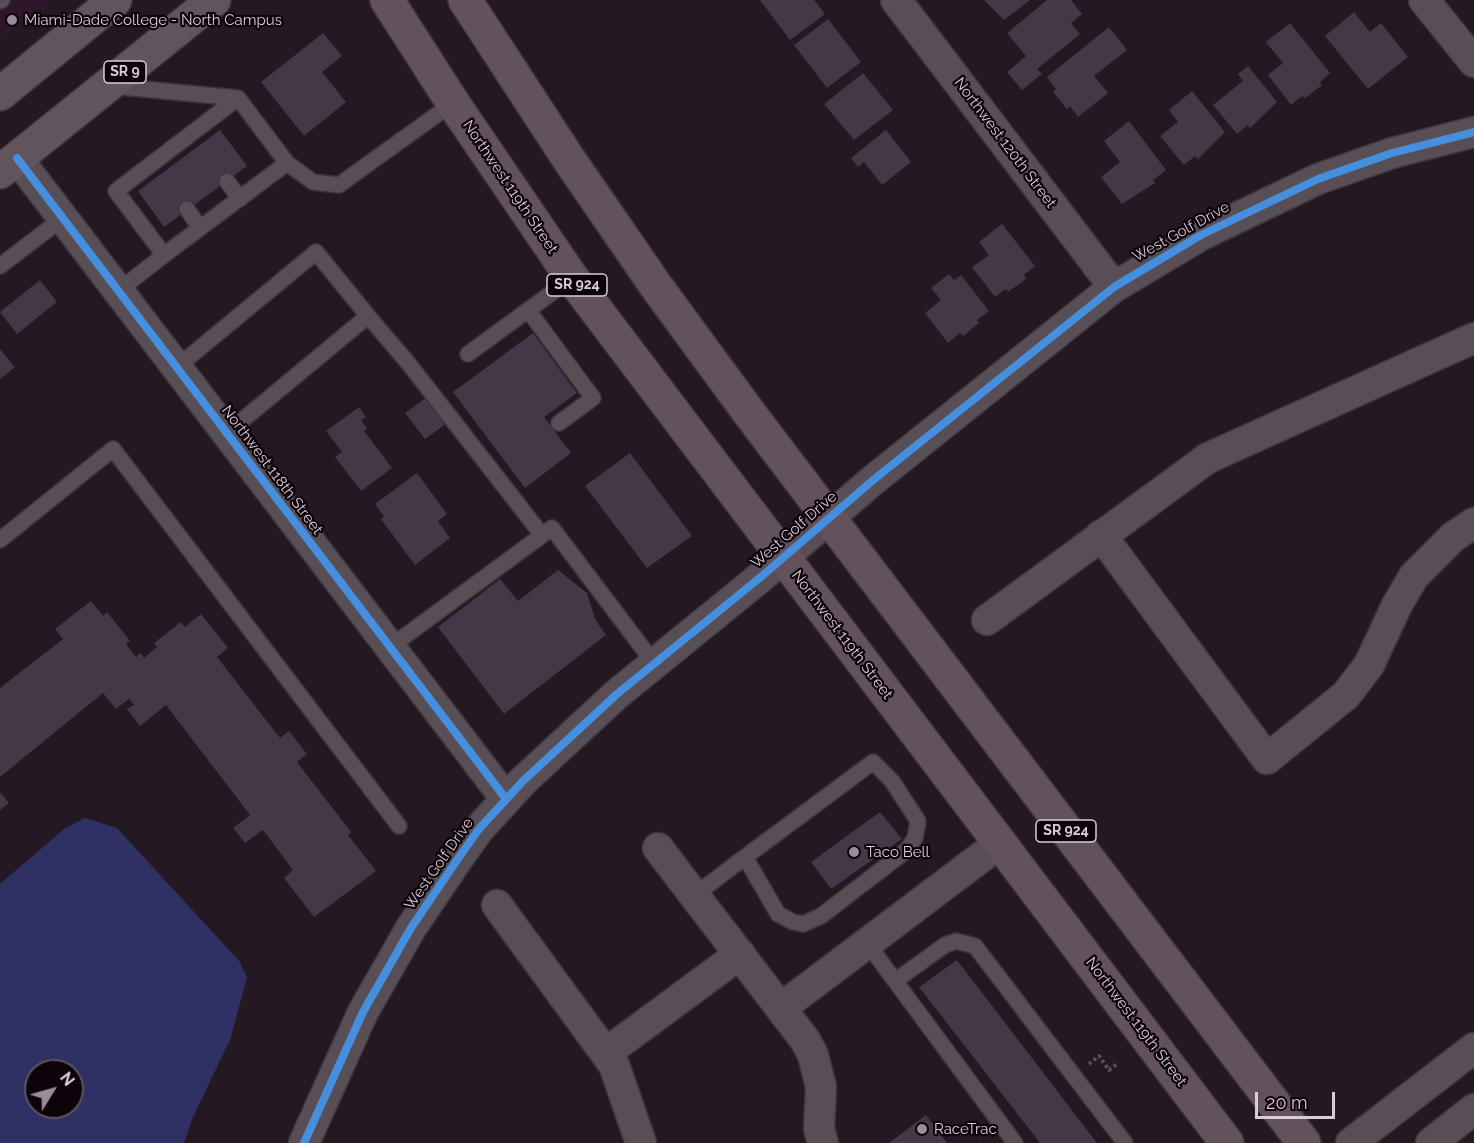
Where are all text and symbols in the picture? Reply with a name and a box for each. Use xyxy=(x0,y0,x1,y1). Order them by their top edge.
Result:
place label: Miami-Dade College - North Campus xyxy=(24,11,282,29)
marker: Miami-Dade College - North Campus xyxy=(5,13,19,27)
road number: SR 9 xyxy=(104,61,146,83)
street label: Northwest 120th Street xyxy=(950,74,1060,212)
street label: Northwest 119th Street xyxy=(459,117,561,257)
street label: West Golf Drive xyxy=(1129,198,1233,266)
road number: SR 924 xyxy=(547,274,607,296)
street label: Northwest 118th Street xyxy=(218,402,326,538)
street label: West Golf Drive xyxy=(747,488,841,572)
street label: Northwest 119th Street xyxy=(788,567,896,703)
street label: West Golf Drive xyxy=(401,815,477,913)
road number: SR 924 xyxy=(1036,820,1096,842)
place label: Taco Bell xyxy=(866,843,930,861)
marker: Taco Bell xyxy=(847,845,861,859)
street label: Northwest 119th Street xyxy=(1082,954,1190,1090)
north arrow xyxy=(24,1059,84,1119)
text: N xyxy=(56,1068,78,1090)
scale bar xyxy=(1258,1080,1338,1118)
text: 20 m xyxy=(1266,1092,1308,1113)
place label: RaceTrac xyxy=(934,1120,997,1138)
marker: RaceTrac xyxy=(915,1122,929,1136)

